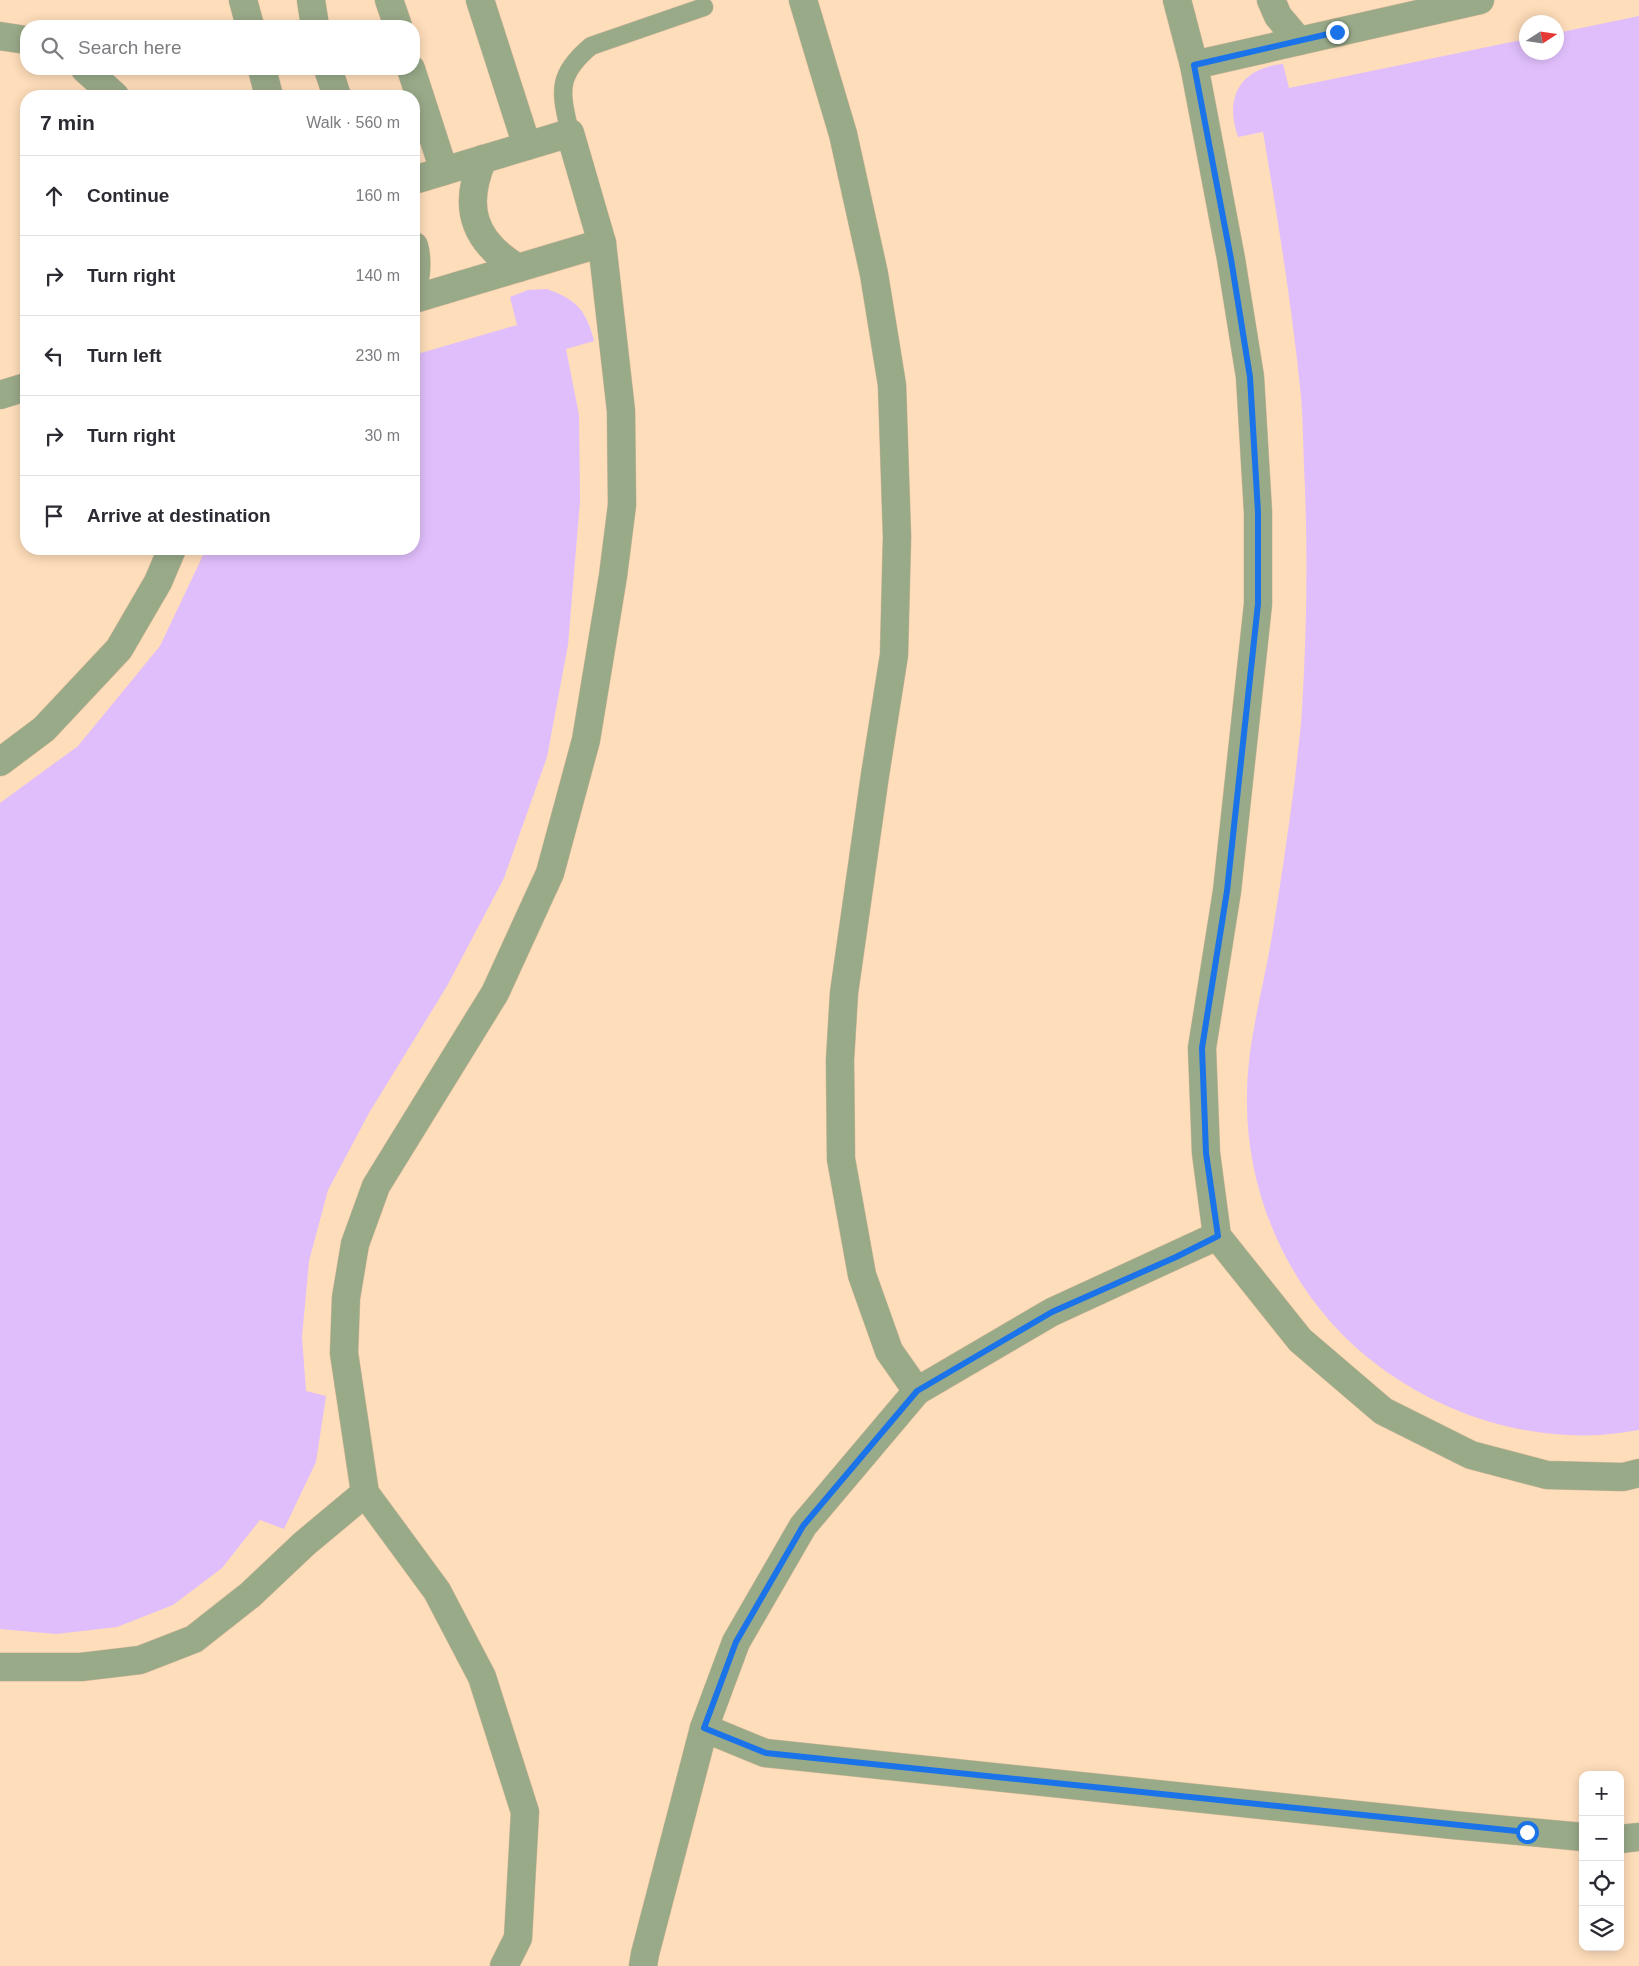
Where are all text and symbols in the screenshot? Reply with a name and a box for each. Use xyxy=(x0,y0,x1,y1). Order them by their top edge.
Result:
north arrow xyxy=(1519,15,1564,60)
search box xyxy=(20,20,420,75)
route end xyxy=(1326,21,1349,44)
icon: search xyxy=(38,34,66,62)
text: Search here xyxy=(78,37,182,58)
text: 7 min xyxy=(40,111,95,134)
text: Walk · 560 m xyxy=(306,114,400,131)
icon: ahead xyxy=(40,182,68,210)
text: Continue xyxy=(87,185,169,206)
text: 160 m xyxy=(356,187,400,204)
icon: right xyxy=(40,262,68,290)
text: Turn right xyxy=(87,265,175,286)
text: 140 m xyxy=(356,267,400,284)
icon: left xyxy=(40,342,68,370)
text: Turn left xyxy=(87,345,162,366)
text: 230 m xyxy=(356,347,400,364)
icon: right xyxy=(40,422,68,450)
text: Turn right xyxy=(87,425,175,446)
text: 30 m xyxy=(364,427,400,444)
icon: arrive xyxy=(40,502,68,530)
text: Arrive at destination xyxy=(87,505,271,526)
map controls xyxy=(1579,1771,1624,1951)
button: + xyxy=(1579,1771,1624,1816)
button: − xyxy=(1579,1816,1624,1861)
route start xyxy=(1516,1821,1539,1844)
button: locate xyxy=(1579,1861,1624,1906)
button: layers xyxy=(1579,1906,1624,1951)

